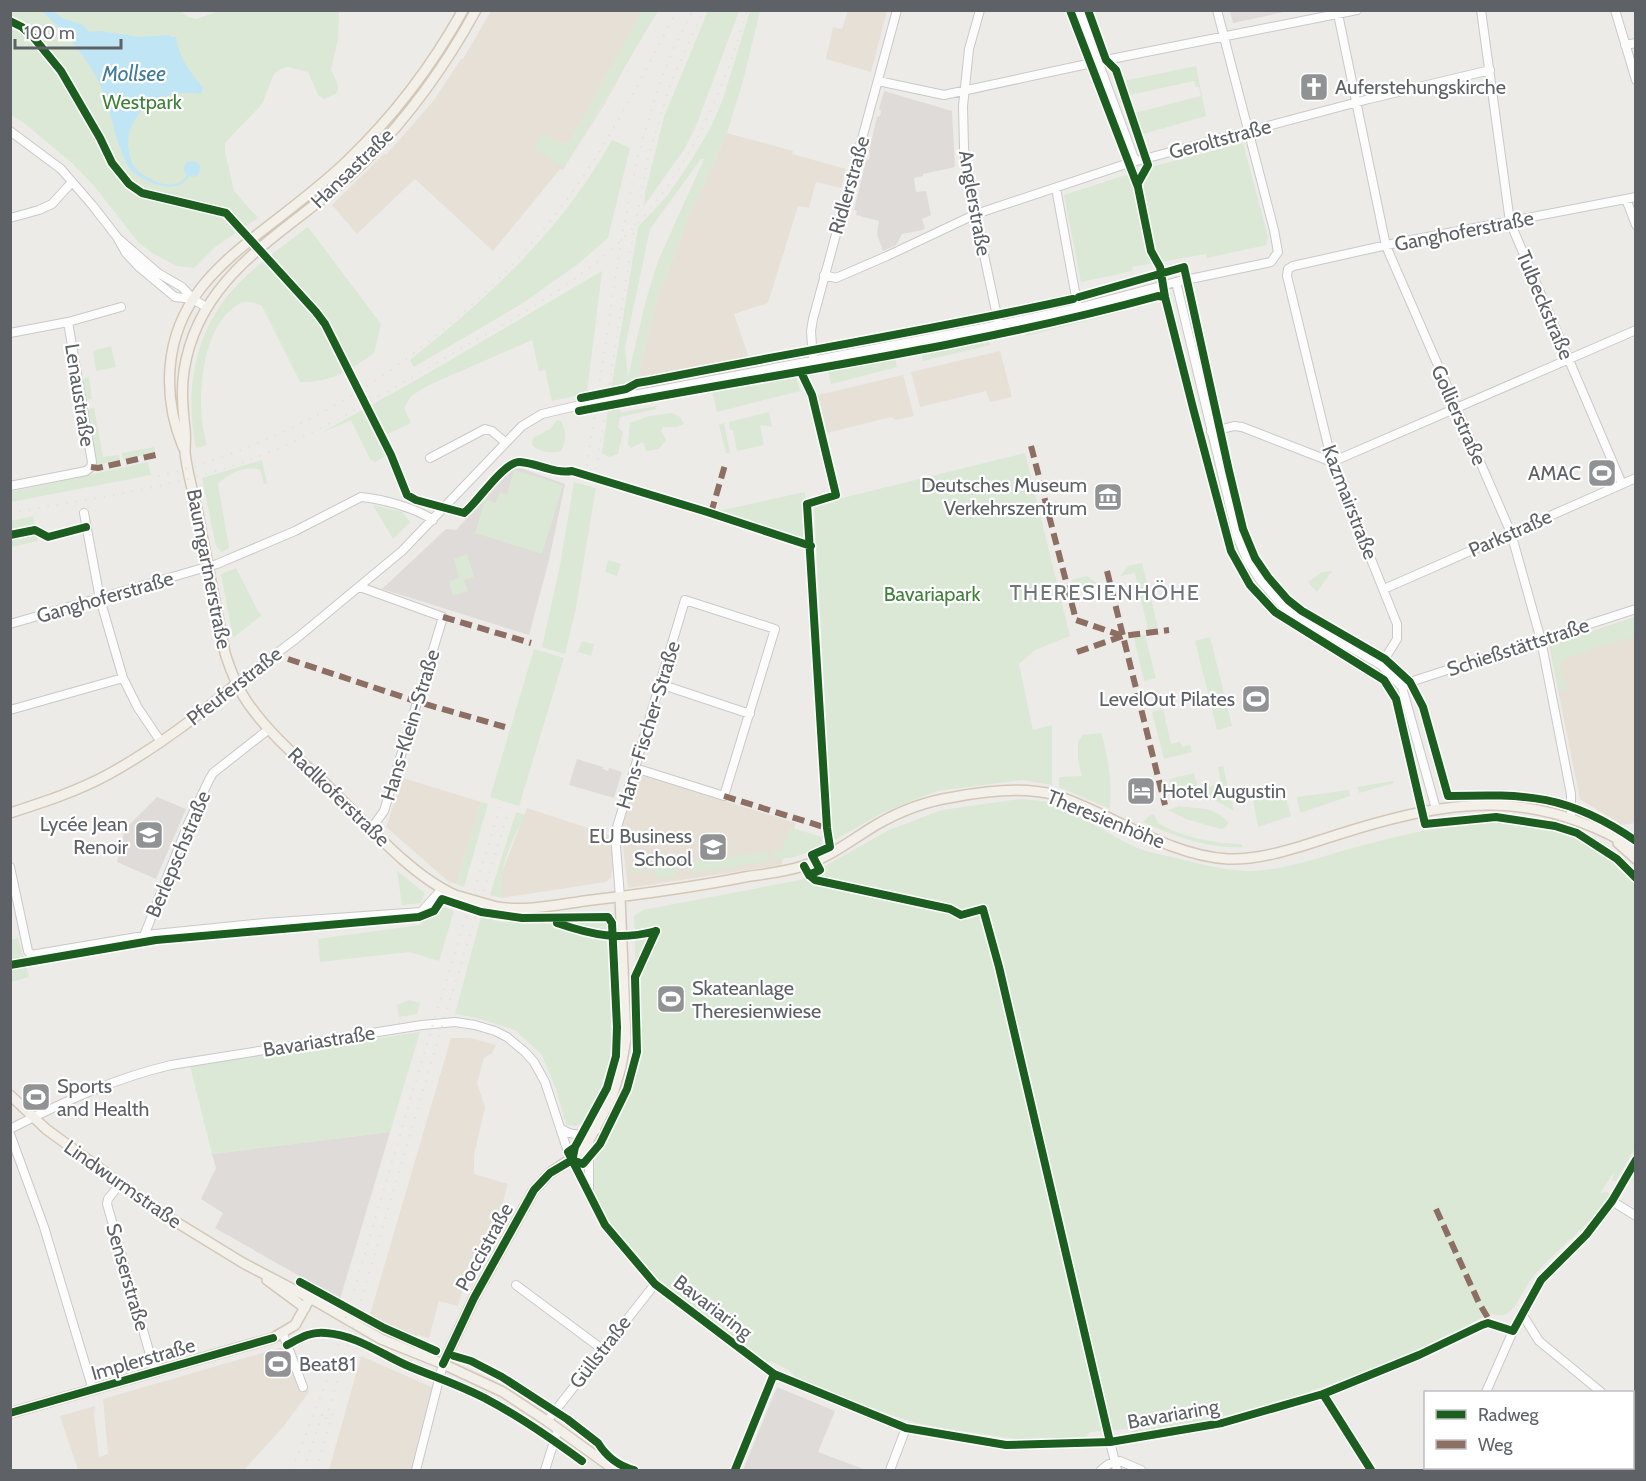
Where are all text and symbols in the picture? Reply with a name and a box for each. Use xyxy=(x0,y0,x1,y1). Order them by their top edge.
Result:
scale bar xyxy=(15,12,122,50)
text: 100 m xyxy=(24,22,75,44)
water label: Mollsee xyxy=(101,61,166,86)
church icon: Auferstehungskirche xyxy=(1298,71,1330,103)
place label: Auferstehungskirche xyxy=(1335,75,1506,99)
park label: Westpark xyxy=(102,90,182,114)
street label: Geroltstraße xyxy=(1166,114,1274,164)
street label: Hansastraße xyxy=(306,123,398,213)
street label: Ridlerstraße xyxy=(824,133,874,237)
street label: Anglerstraße xyxy=(954,148,996,258)
street label: Ganghoferstraße xyxy=(1392,206,1536,256)
street label: Tulbeckstraße xyxy=(1511,247,1579,363)
street label: Lenaustraße xyxy=(60,342,100,448)
street label: Gollierstraße xyxy=(1426,361,1492,469)
street label: Kazmairstraße xyxy=(1317,441,1383,563)
sports icon: AMAC xyxy=(1586,457,1618,489)
place label: AMAC xyxy=(1528,461,1581,485)
place label: Deutsches Museum Verkehrszentrum xyxy=(921,473,1087,520)
museum icon: Deutsches Museum Verkehrszentrum xyxy=(1092,481,1124,513)
street label: Baumgartnerstraße xyxy=(182,487,236,651)
street label: Parkstraße xyxy=(1465,504,1555,562)
street label: Ganghoferstraße xyxy=(34,566,176,628)
district label: THERESIENHÖHE xyxy=(1010,579,1200,606)
park label: Bavariapark xyxy=(884,582,980,606)
street label: Schießstättstraße xyxy=(1444,613,1592,681)
street label: Hans-Fischer-Straße xyxy=(611,638,685,812)
street label: Pfeuferstraße xyxy=(182,641,286,731)
street label: Hans-Klein-Straße xyxy=(376,646,444,804)
sports icon: LevelOut Pilates xyxy=(1240,683,1272,715)
place label: LevelOut Pilates xyxy=(1099,687,1235,711)
street label: Radlkoferstraße xyxy=(283,742,395,852)
hotel icon: Hotel Augustin xyxy=(1125,775,1157,807)
place label: Hotel Augustin xyxy=(1162,779,1286,803)
street label: Theresienhöhe xyxy=(1044,785,1168,853)
street label: Berlepschstraße xyxy=(141,787,215,921)
place label: Lycée Jean Renoir xyxy=(40,812,129,859)
school or university icon: Lycée Jean Renoir xyxy=(133,819,165,851)
place label: EU Business School xyxy=(589,824,692,871)
school or university icon: EU Business School xyxy=(697,831,729,863)
place label: Skateanlage Theresienwiese xyxy=(692,976,821,1023)
sports icon: Skateanlage Theresienwiese xyxy=(655,983,687,1015)
street label: Bavariastraße xyxy=(261,1020,377,1062)
place label: Sports and Health xyxy=(57,1074,149,1121)
sports icon: Sports and Health xyxy=(20,1081,52,1113)
street label: Lindwurmstraße xyxy=(60,1135,186,1233)
street label: Poccistraße xyxy=(450,1199,518,1295)
street label: Senserstraße xyxy=(101,1221,155,1333)
street label: Bavariaring xyxy=(669,1270,758,1345)
street label: Güllstraße xyxy=(564,1311,636,1393)
street label: Implerstraße xyxy=(88,1333,198,1385)
sports icon: Beat81 xyxy=(262,1348,294,1380)
place label: Beat81 xyxy=(299,1352,356,1376)
legend xyxy=(1424,1391,1634,1469)
street label: Bavariaring xyxy=(1125,1394,1222,1434)
text: Radweg xyxy=(1478,1404,1540,1426)
text: Weg xyxy=(1478,1434,1514,1456)

